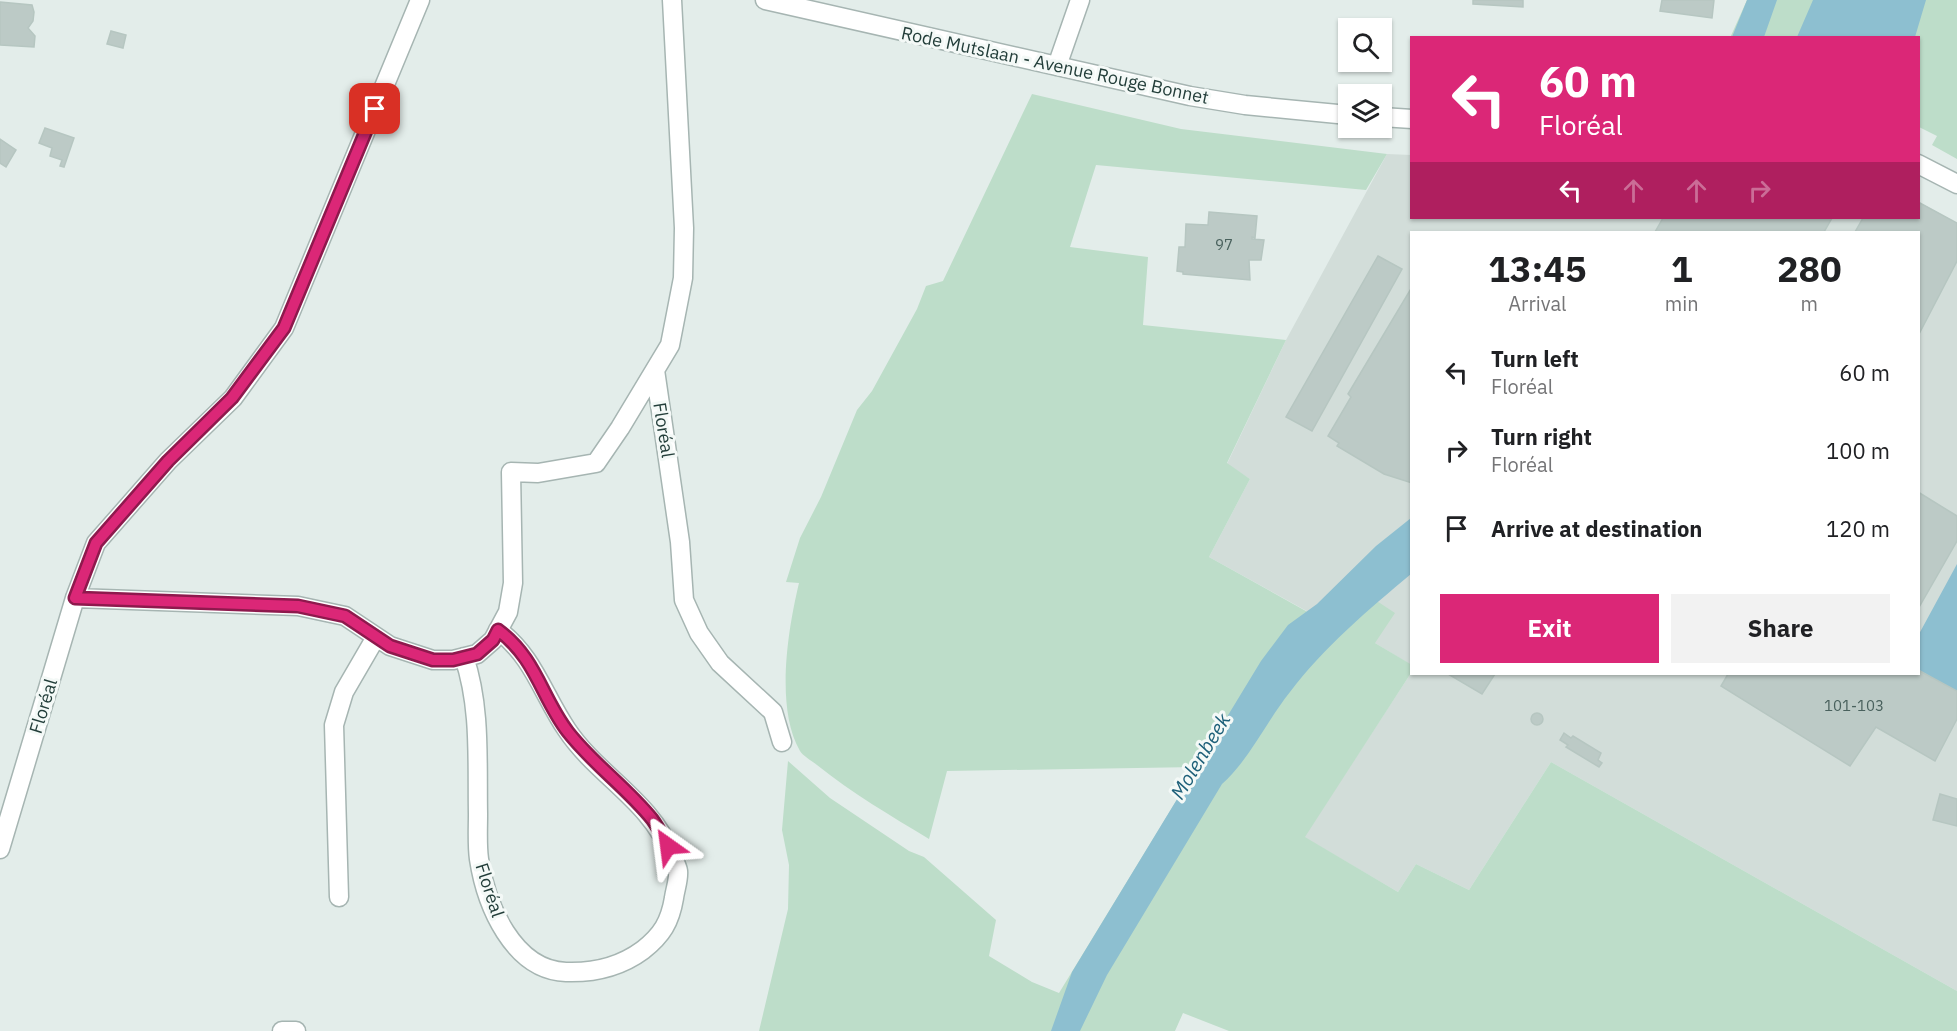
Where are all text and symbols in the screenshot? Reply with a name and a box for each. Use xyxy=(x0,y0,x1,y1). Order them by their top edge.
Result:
map controls xyxy=(1338,18,1392,138)
button: search xyxy=(1338,18,1392,72)
street label: Rode Mutslaan - Avenue Rouge Bonnet xyxy=(899,21,1211,109)
text: 60 m xyxy=(1539,54,1637,109)
icon: left xyxy=(1440,60,1518,138)
pin xyxy=(349,83,400,134)
button: layers xyxy=(1338,84,1392,138)
icon: arrive xyxy=(358,92,391,125)
text: Floréal xyxy=(1539,107,1623,142)
icon: left xyxy=(1554,174,1587,207)
icon: ahead xyxy=(1617,174,1650,207)
icon: ahead xyxy=(1680,174,1713,207)
icon: right xyxy=(1743,174,1776,207)
house number: 97 xyxy=(1215,235,1233,254)
text: 13:45 xyxy=(1488,245,1587,292)
text: 1 xyxy=(1671,245,1693,292)
text: 280 xyxy=(1777,245,1842,292)
text: Arrival xyxy=(1508,290,1567,317)
text: min xyxy=(1665,290,1699,317)
text: m xyxy=(1801,290,1818,317)
text: Turn left xyxy=(1491,344,1579,373)
icon: left xyxy=(1440,356,1473,389)
text: 60 m xyxy=(1839,358,1890,387)
text: Floréal xyxy=(1491,373,1553,400)
street label: Floréal xyxy=(648,401,680,460)
text: Turn right xyxy=(1491,422,1592,451)
icon: right xyxy=(1440,434,1473,467)
text: 100 m xyxy=(1826,436,1890,465)
text: Floréal xyxy=(1491,451,1553,478)
icon: arrive xyxy=(1440,512,1473,545)
text: Arrive at destination xyxy=(1491,514,1702,543)
text: 120 m xyxy=(1826,514,1890,543)
button: Exit xyxy=(1440,594,1659,663)
button: Share xyxy=(1671,594,1890,663)
street label: Floréal xyxy=(24,676,62,736)
house number: 101-103 xyxy=(1824,696,1884,715)
water label: Molenbeek xyxy=(1164,707,1237,804)
position arrow xyxy=(636,814,700,878)
street label: Floréal xyxy=(470,860,510,920)

